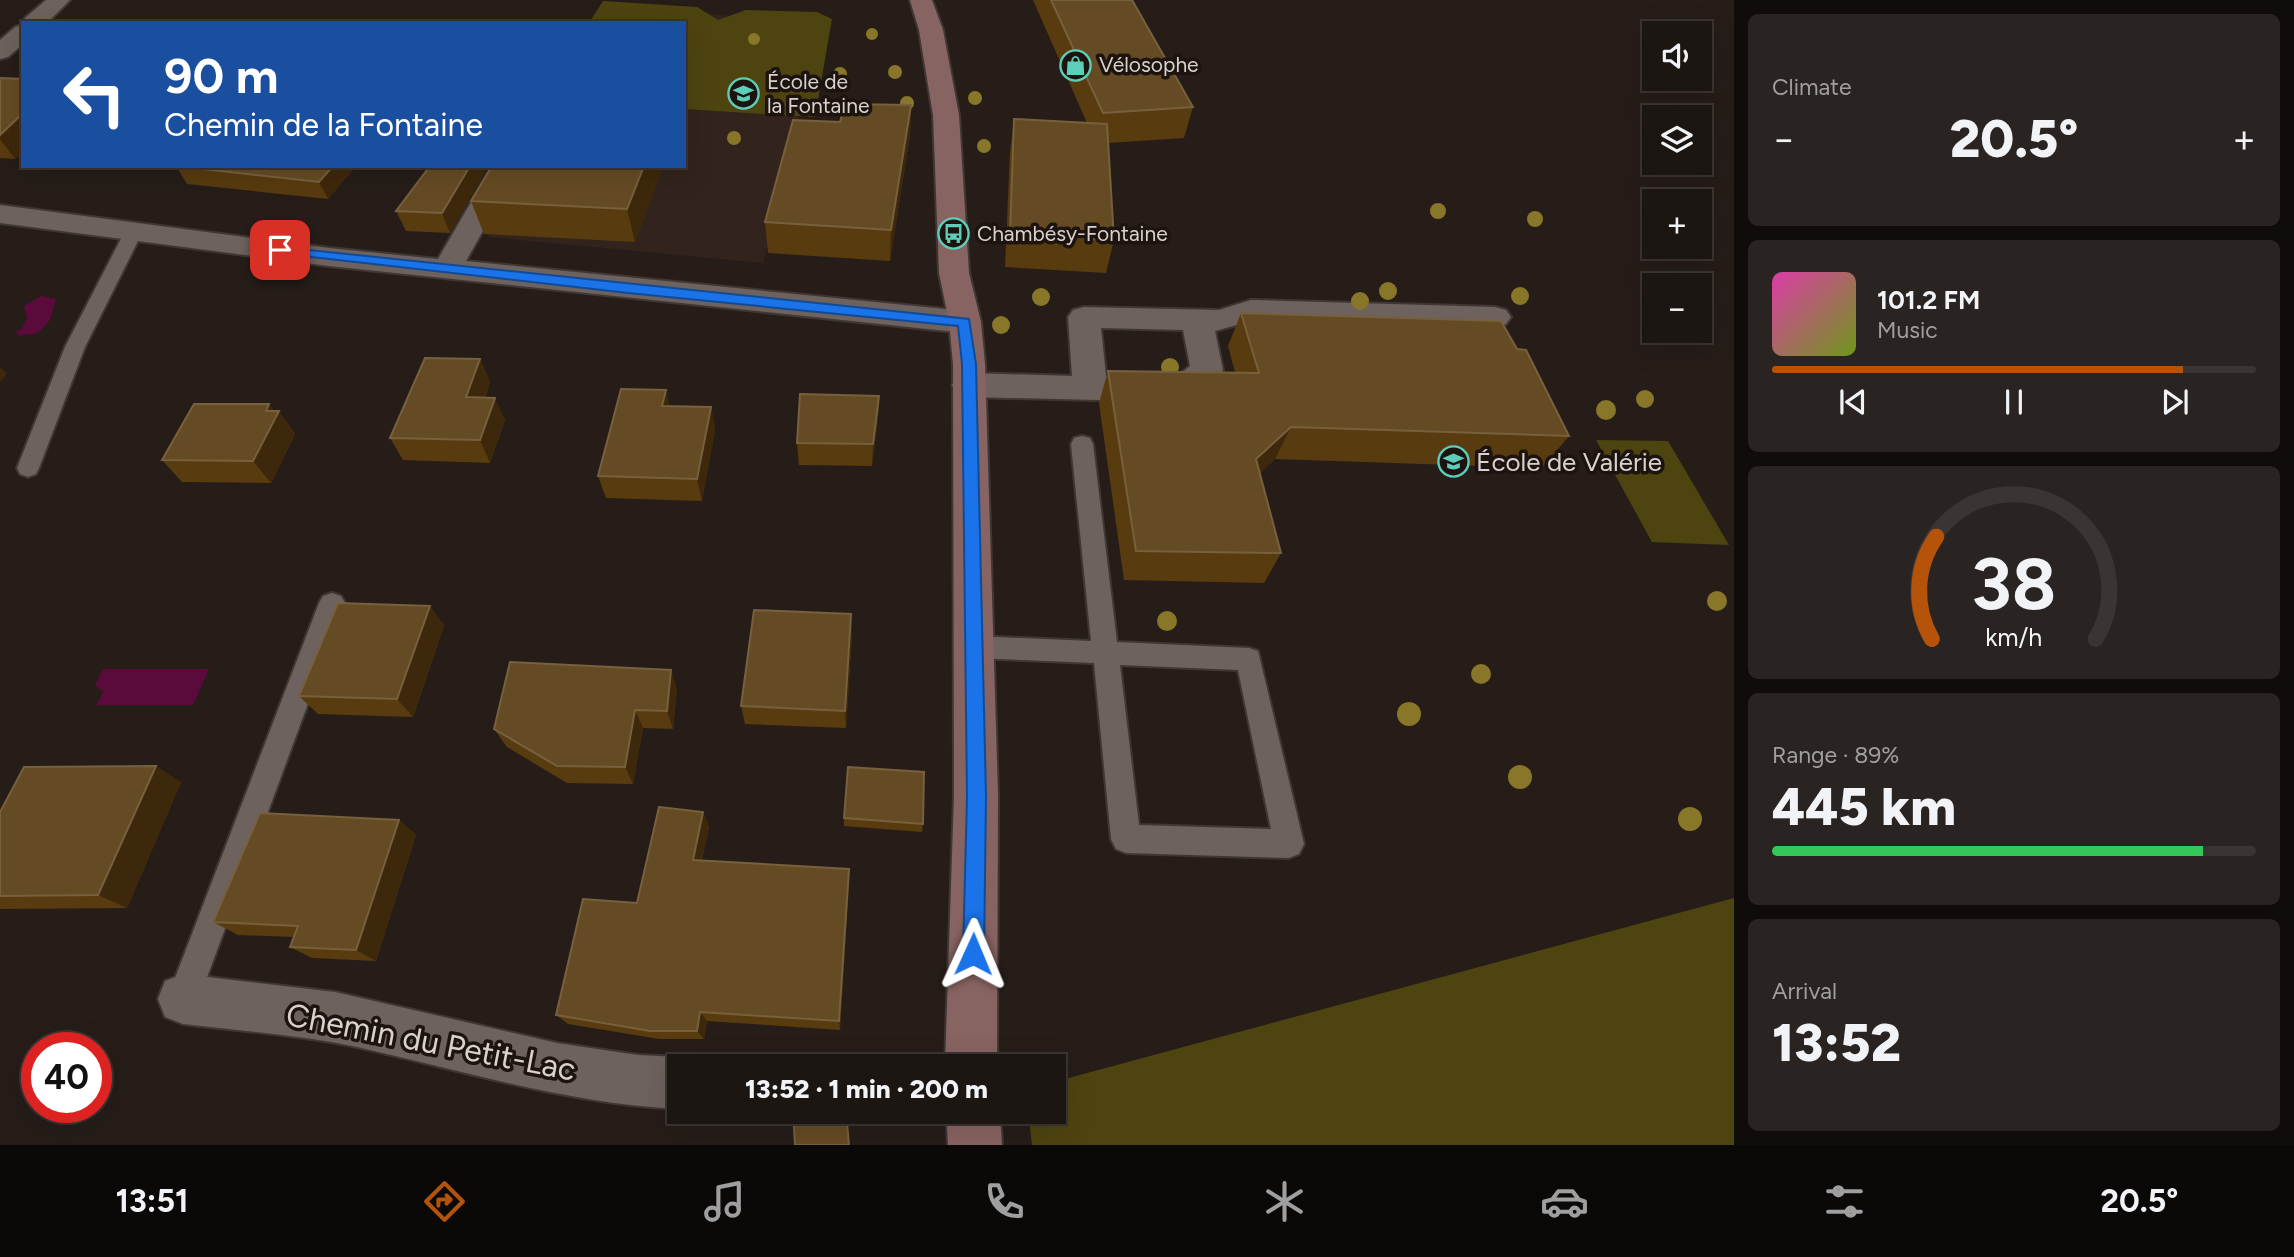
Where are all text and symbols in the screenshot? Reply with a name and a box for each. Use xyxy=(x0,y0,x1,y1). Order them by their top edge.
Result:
map controls xyxy=(1642,21,1712,343)
button: sound xyxy=(1642,21,1712,91)
text: 90 m xyxy=(164,46,279,105)
shop icon: Vélosophe xyxy=(1059,48,1093,82)
icon: left xyxy=(49,49,140,140)
place label: Vélosophe xyxy=(1099,52,1199,77)
place label: École de la Fontaine xyxy=(767,69,869,118)
text: Climate xyxy=(1772,73,1851,101)
school or university icon: École de la Fontaine xyxy=(727,77,761,111)
button: layers xyxy=(1642,105,1712,175)
text: Chemin de la Fontaine xyxy=(164,106,483,144)
text: 20.5° xyxy=(1950,108,2078,170)
text: − xyxy=(1772,116,1796,162)
text: + xyxy=(2232,116,2256,162)
button: + xyxy=(1642,189,1712,259)
bus stop icon: Chambésy-Fontaine xyxy=(937,217,971,251)
pin xyxy=(250,220,310,280)
place label: Chambésy-Fontaine xyxy=(977,221,1168,246)
icon: arrive xyxy=(261,231,299,269)
button: − xyxy=(1642,273,1712,343)
text: 101.2 FM xyxy=(1877,284,1980,316)
text: Music xyxy=(1877,316,1938,344)
icon: previous xyxy=(1834,383,1872,421)
icon: pause xyxy=(1995,383,2033,421)
icon: next xyxy=(2156,383,2194,421)
school or university icon: École de Valérie xyxy=(1436,445,1470,479)
place label: École de Valérie xyxy=(1476,446,1662,478)
text: 38 xyxy=(1971,540,2057,627)
text: km/h xyxy=(1985,621,2043,651)
text: Range · 89% xyxy=(1772,741,1899,769)
text: 445 km xyxy=(1772,776,1956,838)
position arrow xyxy=(936,917,1010,991)
text: Arrival xyxy=(1772,977,1837,1005)
street label: Chemin du Petit-Lac xyxy=(283,995,579,1089)
text: 13:52 xyxy=(1772,1012,1901,1074)
speed limit sign: 40 xyxy=(21,1032,112,1123)
text: 13:52 · 1 min · 200 m xyxy=(745,1073,988,1105)
icon: directions xyxy=(420,1177,469,1226)
icon: music xyxy=(700,1177,749,1226)
icon: phone xyxy=(980,1177,1029,1226)
icon: climate xyxy=(1260,1177,1309,1226)
icon: car xyxy=(1540,1177,1589,1226)
icon: filters xyxy=(1820,1177,1869,1226)
text: 13:51 xyxy=(116,1182,189,1220)
text: 20.5° xyxy=(2100,1182,2178,1220)

